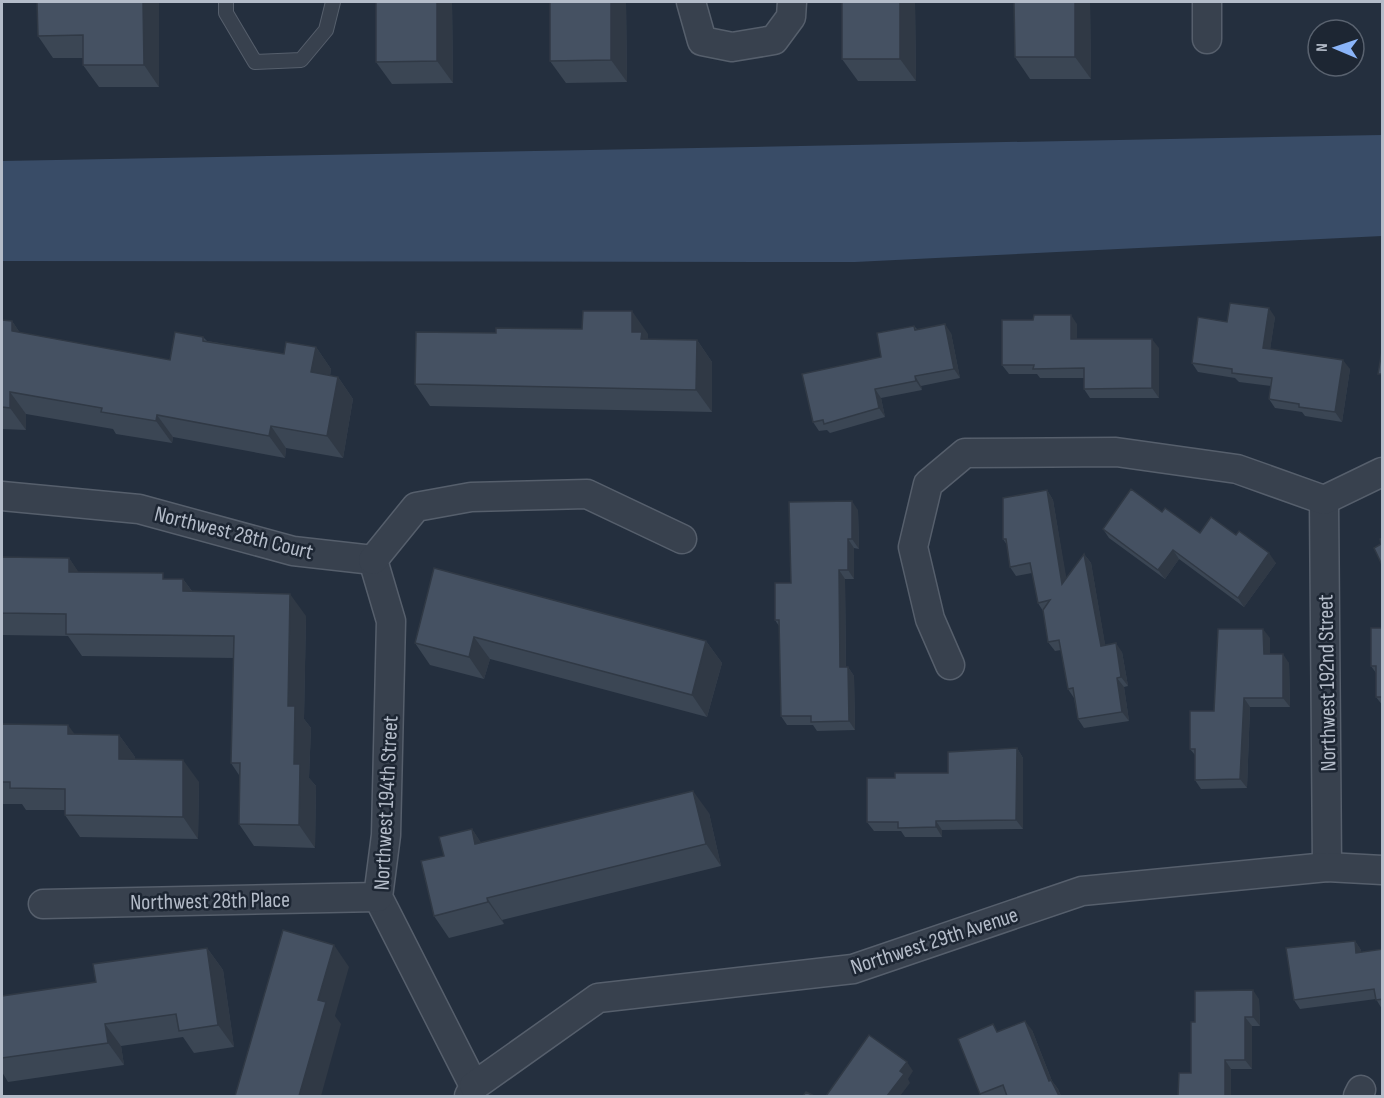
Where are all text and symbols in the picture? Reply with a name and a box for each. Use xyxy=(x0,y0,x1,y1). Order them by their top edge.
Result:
north arrow xyxy=(1306,18,1366,78)
text: N xyxy=(1313,43,1332,52)
street label: Northwest 28th Court xyxy=(151,501,316,566)
street label: Northwest 192nd Street xyxy=(1312,594,1343,772)
street label: Northwest 194th Street xyxy=(368,715,405,891)
street label: Northwest 28th Place xyxy=(130,887,290,916)
street label: Northwest 29th Avenue xyxy=(847,902,1022,981)

